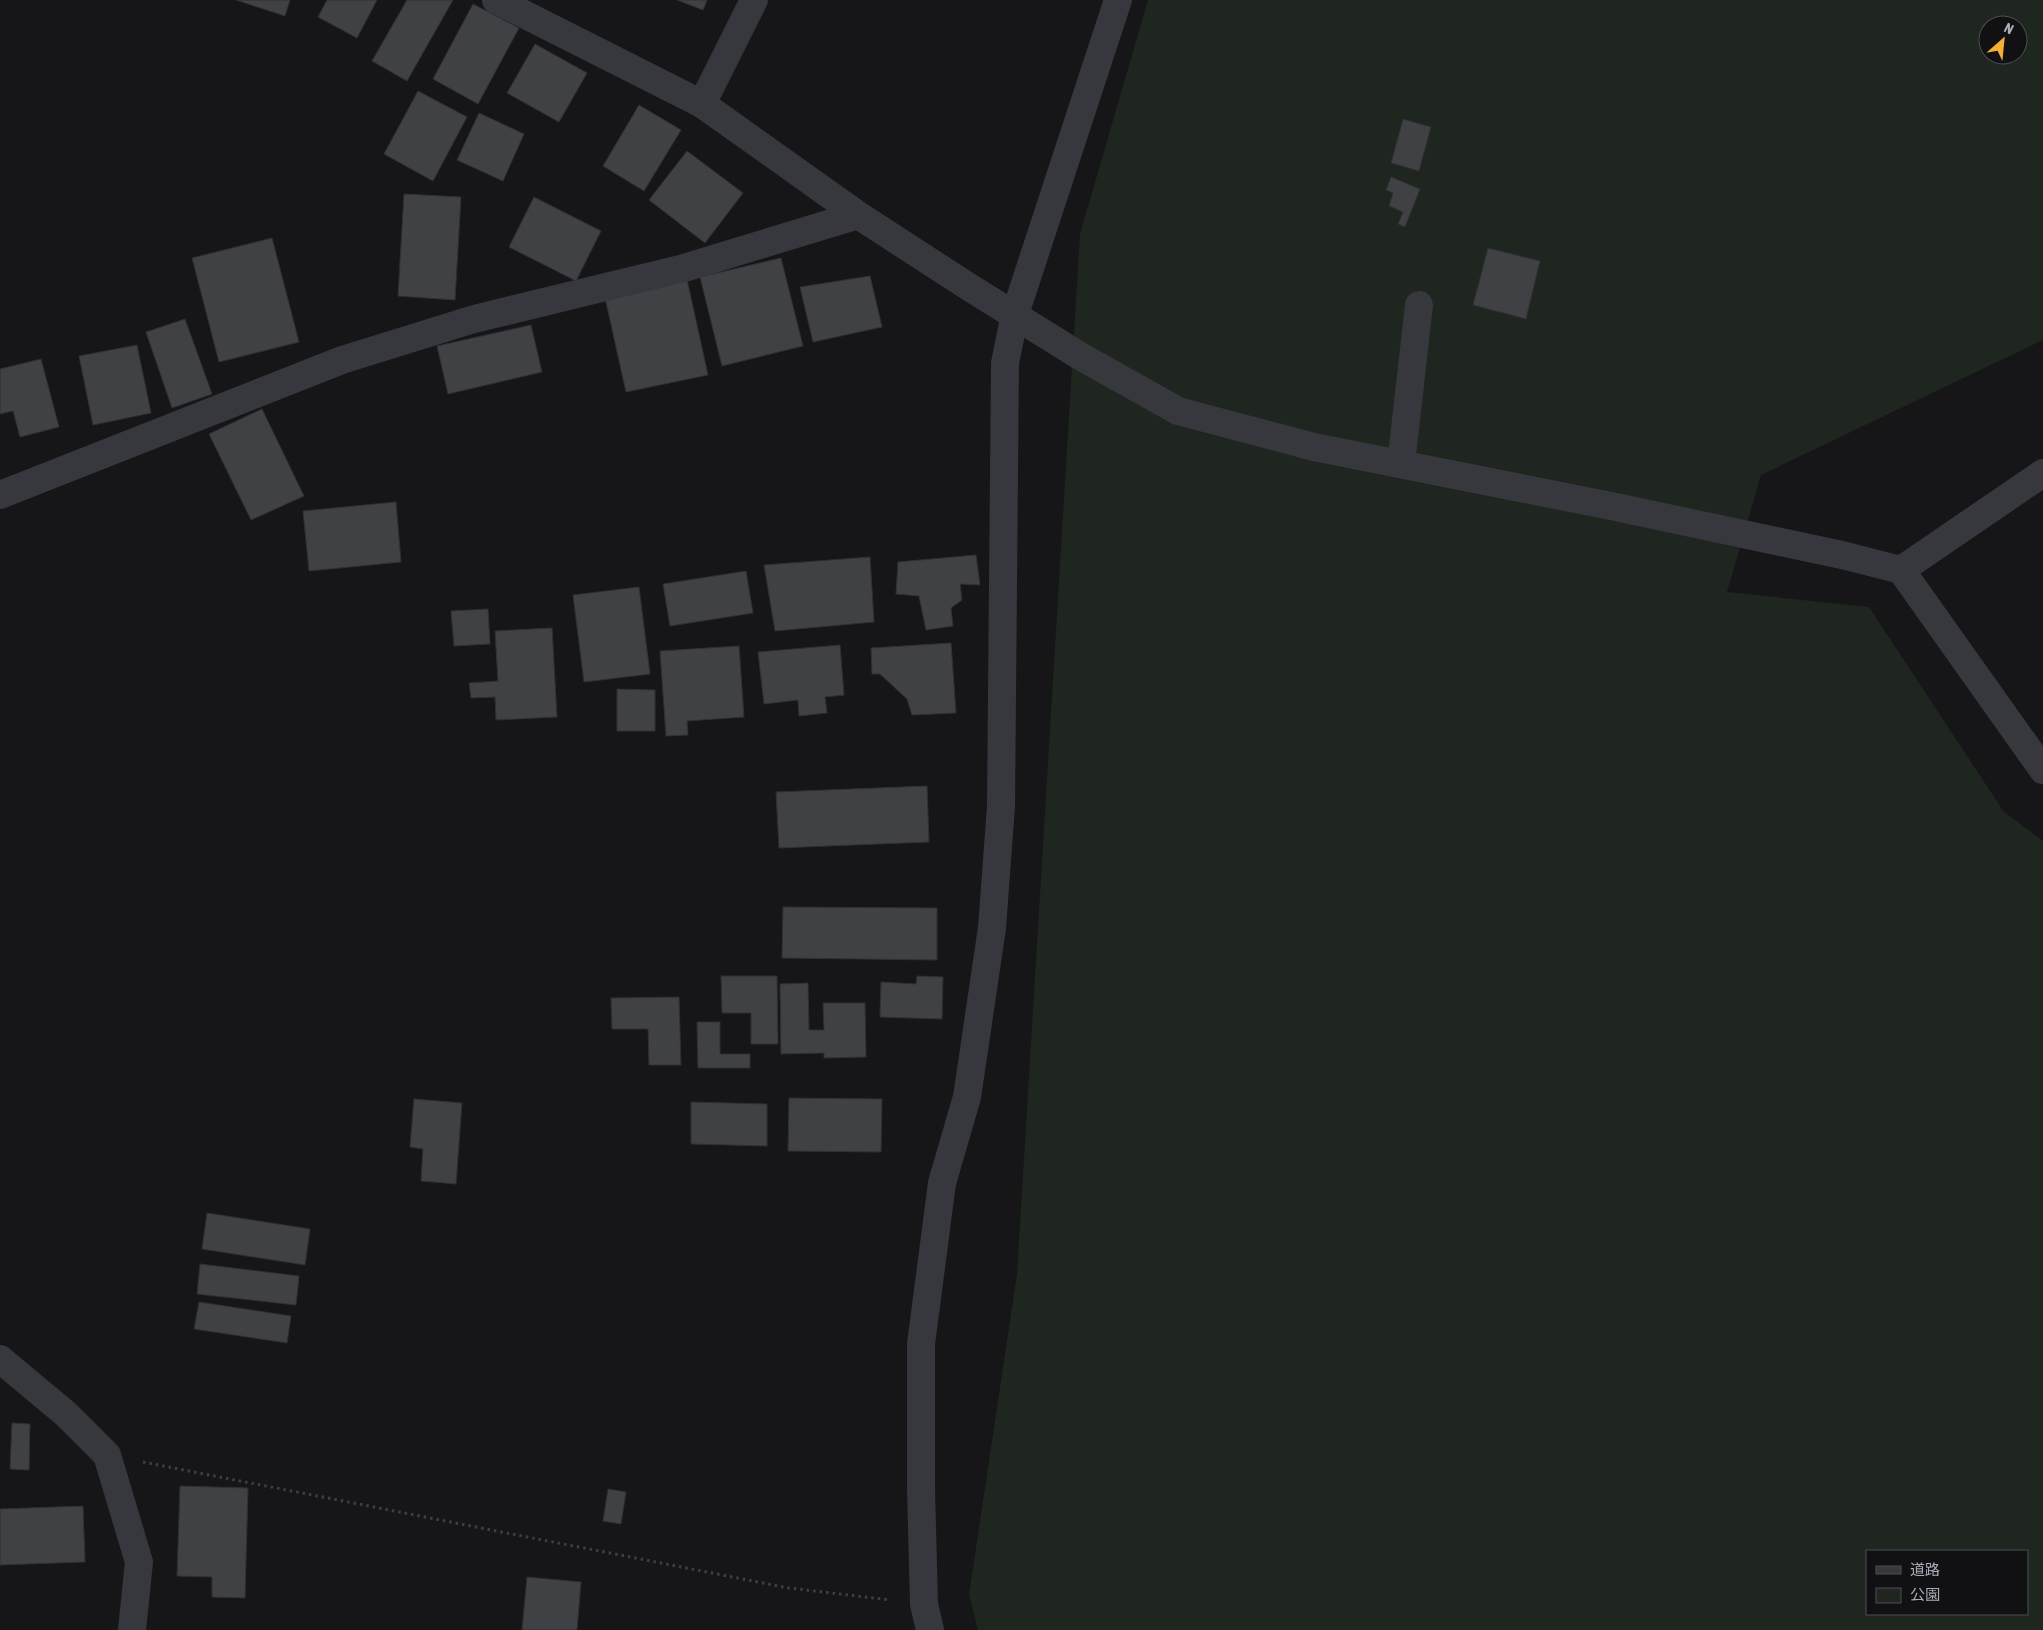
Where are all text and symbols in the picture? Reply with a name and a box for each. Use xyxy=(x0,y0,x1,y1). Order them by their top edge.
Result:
north arrow xyxy=(1978,15,2028,65)
text: N xyxy=(2002,19,2016,37)
legend xyxy=(1866,1550,2028,1615)
text: 道路 xyxy=(1910,1561,1940,1578)
text: 公園 xyxy=(1910,1586,1940,1603)

